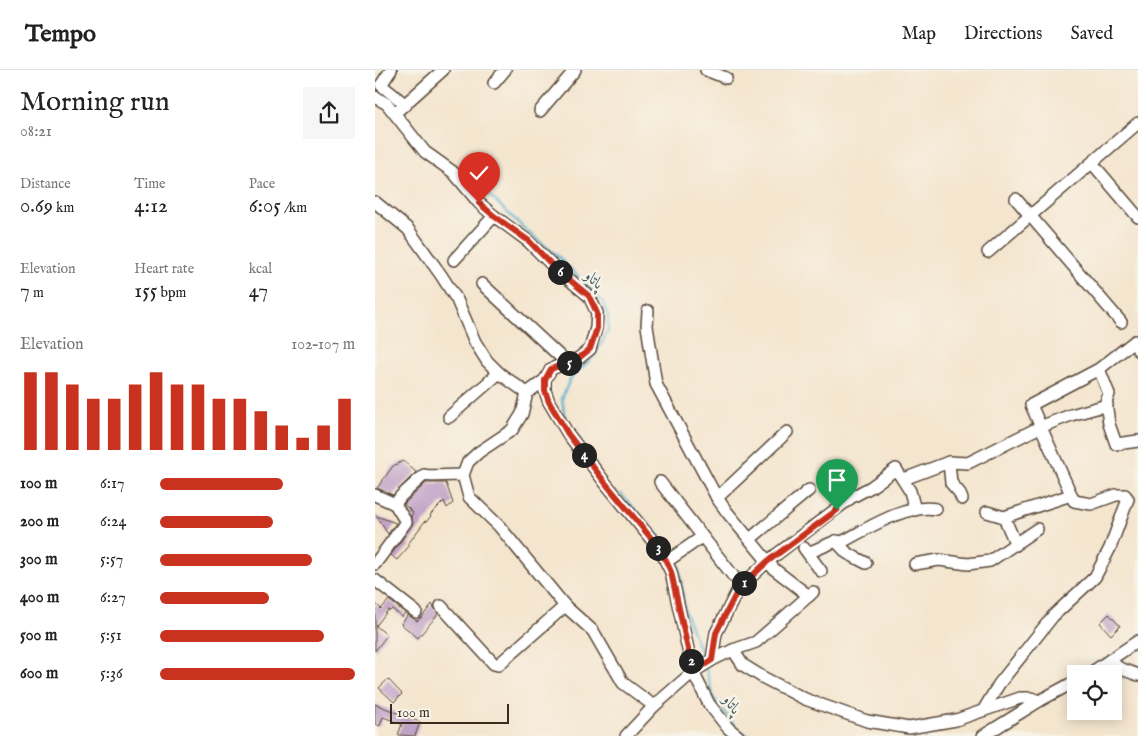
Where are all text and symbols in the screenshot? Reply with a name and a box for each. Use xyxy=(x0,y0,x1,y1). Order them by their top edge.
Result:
text: Tempo xyxy=(25,19,96,50)
text: Map xyxy=(902,23,936,46)
text: Directions xyxy=(964,23,1042,46)
text: Saved xyxy=(1070,23,1113,46)
text: Morning run xyxy=(20,85,170,120)
button: share xyxy=(303,87,355,139)
text: 08:21 xyxy=(20,122,52,142)
pin xyxy=(458,152,500,203)
icon: check xyxy=(465,159,493,187)
text: Distance xyxy=(20,175,71,193)
text: Time xyxy=(134,175,165,193)
text: Pace xyxy=(249,175,275,193)
text: 0.69 xyxy=(20,193,53,220)
text: 4:12 xyxy=(134,193,168,220)
text: 6:05 xyxy=(249,193,281,220)
text: km xyxy=(53,199,74,217)
text: /km xyxy=(281,199,307,217)
text: Elevation xyxy=(20,260,76,278)
text: Heart rate xyxy=(134,260,194,278)
text: kcal xyxy=(249,260,272,278)
pin: 6 xyxy=(547,260,573,284)
text: 6 xyxy=(558,263,563,281)
water label: پاتاو xyxy=(579,266,609,296)
text: 7 xyxy=(20,278,30,305)
text: 155 xyxy=(134,278,157,305)
text: 47 xyxy=(249,278,268,305)
text: m xyxy=(30,284,44,302)
text: bpm xyxy=(157,284,186,302)
text: Elevation xyxy=(20,335,83,355)
text: 102–107 m xyxy=(291,335,355,355)
pin: 5 xyxy=(557,350,581,376)
text: 5 xyxy=(567,354,572,372)
pin: 4 xyxy=(571,442,597,468)
text: 4 xyxy=(581,446,588,464)
pin xyxy=(816,459,858,510)
icon: arrive xyxy=(823,466,851,494)
text: 100 m xyxy=(20,474,57,494)
text: 6:17 xyxy=(100,474,124,494)
text: 200 m xyxy=(20,512,59,532)
text: 6:24 xyxy=(100,512,126,532)
pin: 3 xyxy=(645,536,671,560)
text: 3 xyxy=(656,539,661,557)
text: 300 m xyxy=(20,550,58,570)
text: 5:57 xyxy=(100,550,123,570)
pin: 1 xyxy=(731,570,757,596)
text: 1 xyxy=(742,574,747,592)
text: 400 m xyxy=(20,588,59,608)
text: 6:27 xyxy=(100,588,126,608)
text: 500 m xyxy=(20,626,57,646)
text: 5:51 xyxy=(100,626,122,646)
pin: 2 xyxy=(679,648,703,674)
text: 2 xyxy=(688,652,695,670)
text: 600 m xyxy=(20,664,58,684)
text: 5:36 xyxy=(100,664,123,684)
map controls xyxy=(1067,665,1122,720)
button: locate xyxy=(1067,665,1122,720)
water label: پاتاو xyxy=(717,690,746,721)
scale bar xyxy=(390,701,509,724)
text: 100 m xyxy=(397,704,430,722)

